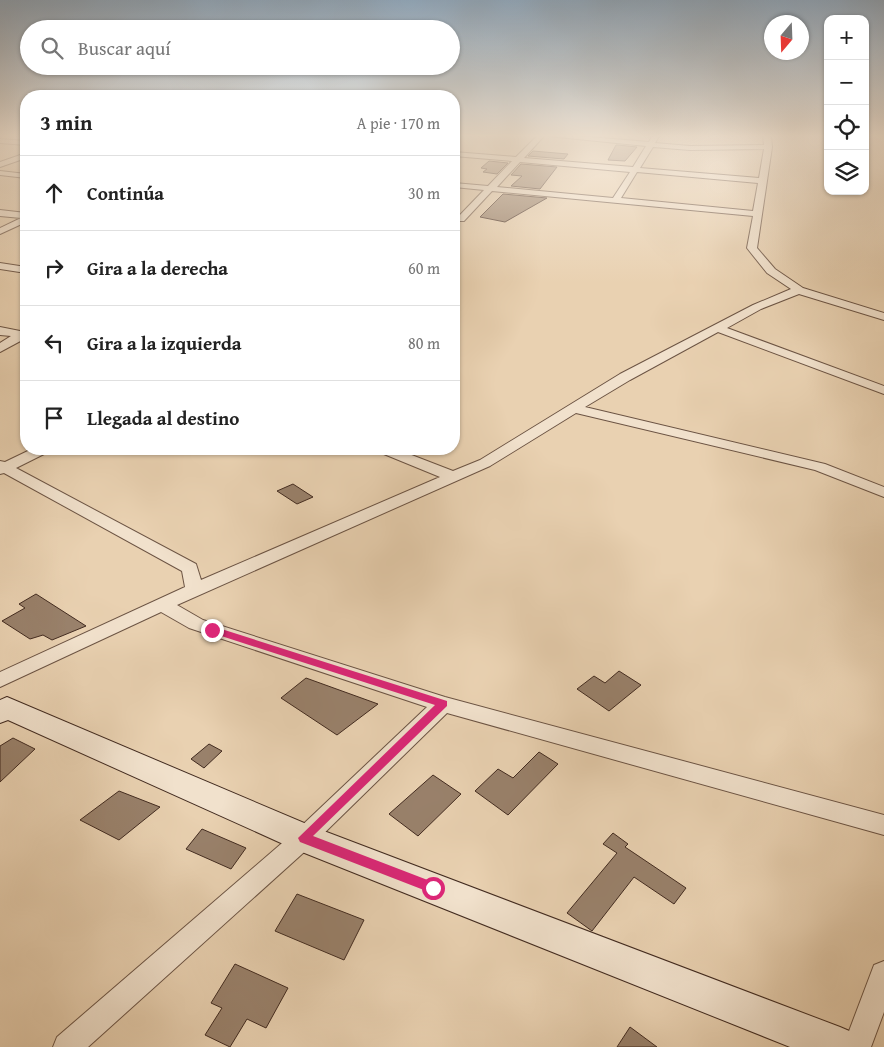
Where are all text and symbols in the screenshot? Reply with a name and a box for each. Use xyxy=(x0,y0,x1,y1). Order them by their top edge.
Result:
north arrow xyxy=(764,15,809,60)
map controls xyxy=(824,15,869,195)
button: + xyxy=(824,15,869,60)
search box xyxy=(20,20,460,75)
icon: search xyxy=(38,34,66,62)
text: Buscar aquí xyxy=(78,34,171,62)
button: − xyxy=(824,60,869,105)
button: locate xyxy=(824,105,869,150)
text: 3 min xyxy=(40,107,92,138)
text: A pie · 170 m xyxy=(357,111,440,135)
button: layers xyxy=(824,150,869,195)
icon: ahead xyxy=(40,179,68,207)
text: Continúa xyxy=(87,179,164,207)
text: 30 m xyxy=(408,181,440,205)
icon: right xyxy=(40,254,68,282)
text: Gira a la derecha xyxy=(87,254,228,282)
text: 60 m xyxy=(408,256,440,280)
icon: left xyxy=(40,329,68,357)
text: Gira a la izquierda xyxy=(87,329,242,357)
text: 80 m xyxy=(408,331,440,355)
icon: arrive xyxy=(40,404,68,432)
text: Llegada al destino xyxy=(87,404,239,432)
route end xyxy=(201,619,224,642)
route start xyxy=(422,877,445,900)

